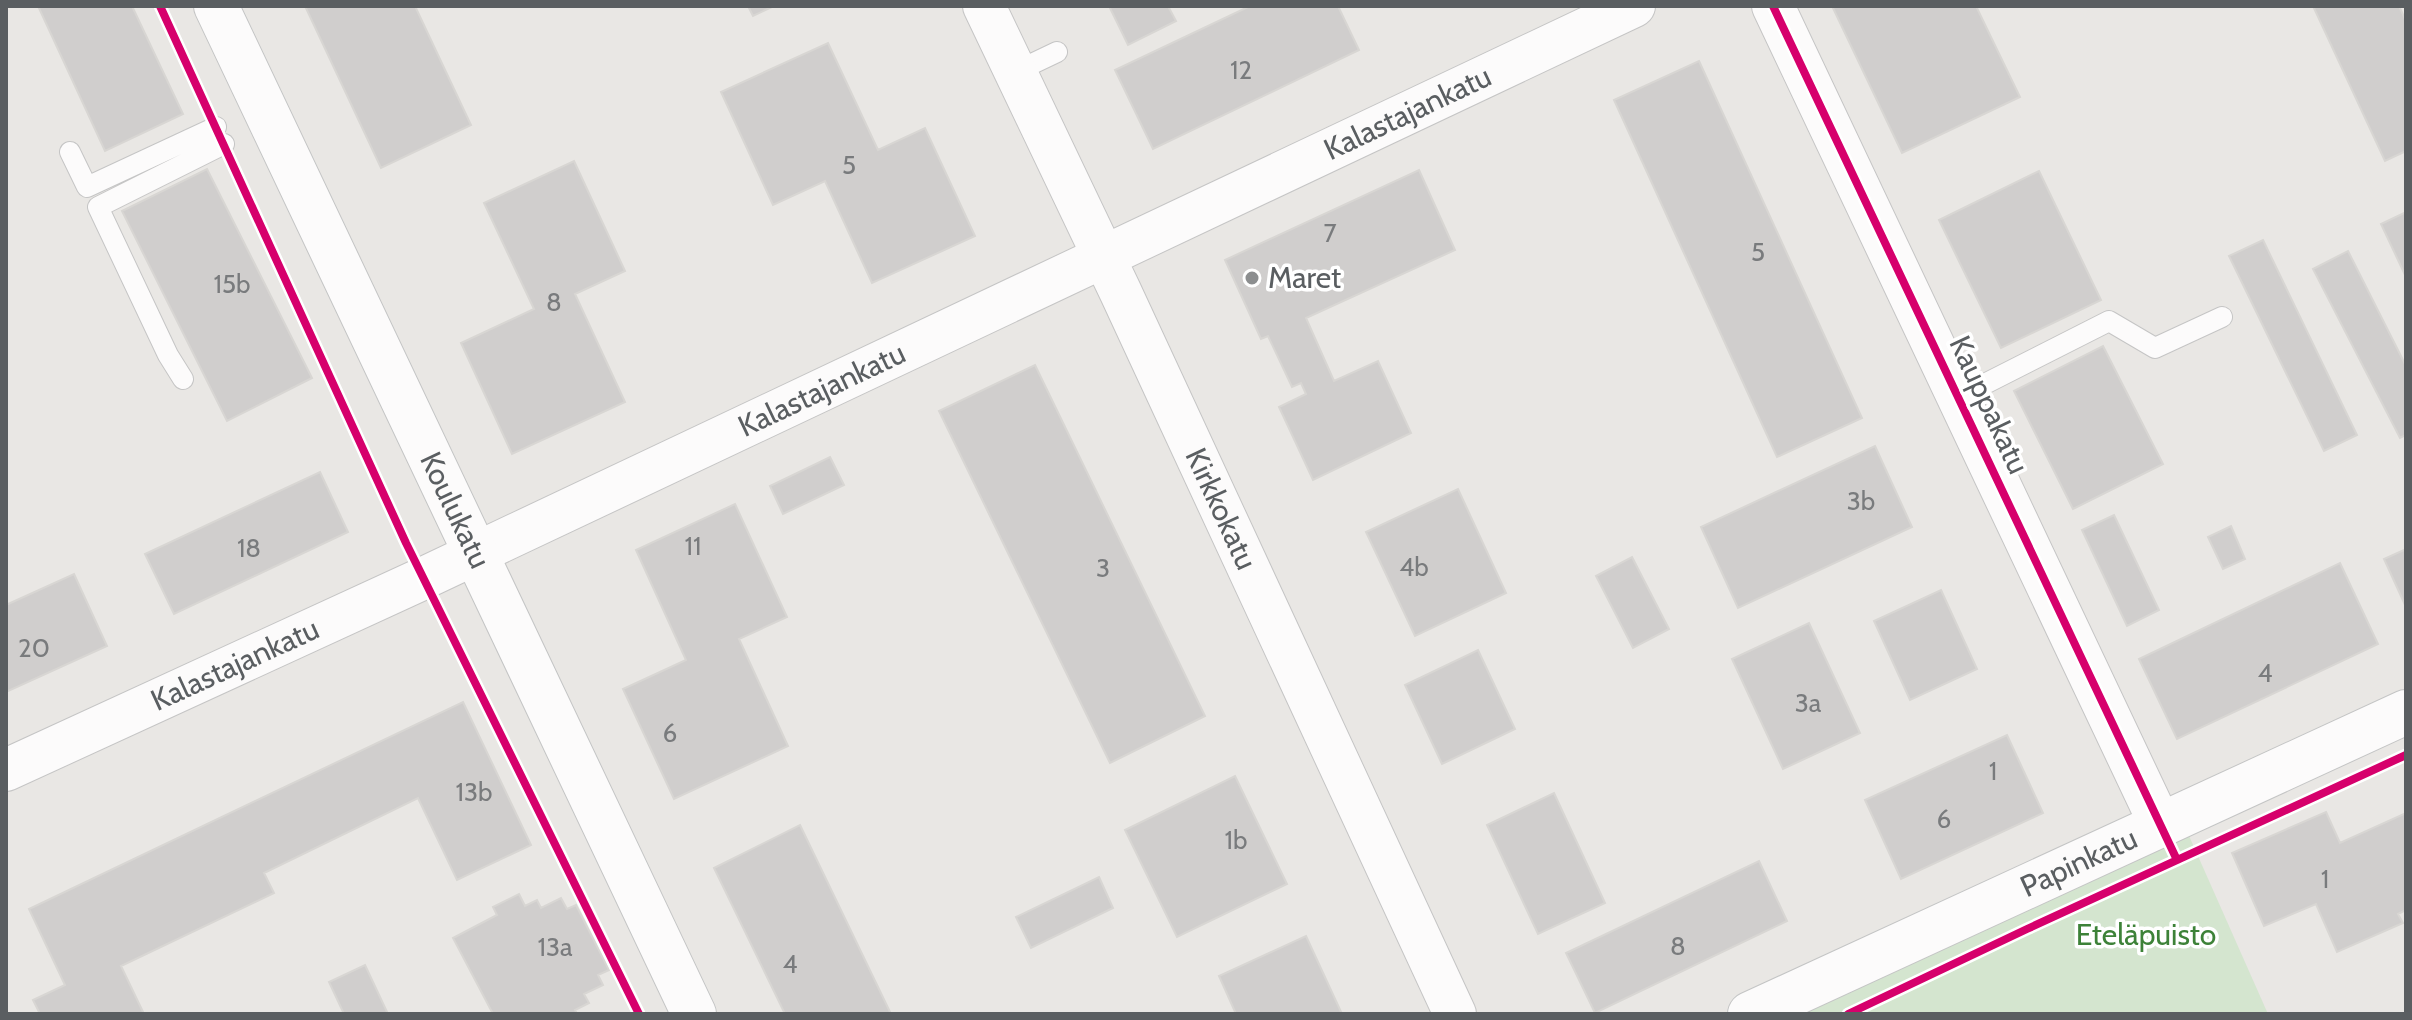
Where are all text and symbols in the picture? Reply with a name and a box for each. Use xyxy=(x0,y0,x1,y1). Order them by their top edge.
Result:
house number: 12 xyxy=(1230,54,1252,86)
street label: Kalastajankatu xyxy=(1318,57,1497,168)
house number: 5 xyxy=(842,149,856,181)
house number: 7 xyxy=(1323,217,1337,249)
house number: 5 xyxy=(1751,236,1765,268)
place label: Maret xyxy=(1268,259,1341,296)
house number: 15b xyxy=(214,268,250,300)
marker: Maret xyxy=(1243,269,1261,287)
house number: 8 xyxy=(546,286,562,318)
street label: Kauppakatu xyxy=(1941,330,2038,480)
street label: Kalastajankatu xyxy=(732,334,911,445)
street label: Kirkkokatu xyxy=(1177,442,1266,575)
street label: Koulukatu xyxy=(412,446,499,574)
house number: 3b xyxy=(1847,485,1875,517)
house number: 11 xyxy=(685,530,701,562)
house number: 18 xyxy=(237,532,261,564)
house number: 4b xyxy=(1399,551,1429,583)
house number: 3 xyxy=(1096,552,1110,584)
street label: Kalastajankatu xyxy=(145,610,325,719)
house number: 20 xyxy=(18,632,50,664)
house number: 4 xyxy=(2257,657,2273,689)
house number: 3a xyxy=(1795,687,1822,719)
house number: 6 xyxy=(663,717,677,749)
house number: 1 xyxy=(1989,755,1997,787)
house number: 13b xyxy=(456,776,492,808)
house number: 6 xyxy=(1937,803,1951,835)
street label: Papinkatu xyxy=(2014,819,2143,905)
house number: 1b xyxy=(1225,824,1247,856)
house number: 1 xyxy=(2321,863,2329,895)
park label: Eteläpuisto xyxy=(2076,916,2216,953)
house number: 8 xyxy=(1670,930,1686,962)
house number: 13a xyxy=(537,931,573,963)
house number: 4 xyxy=(782,948,798,980)

